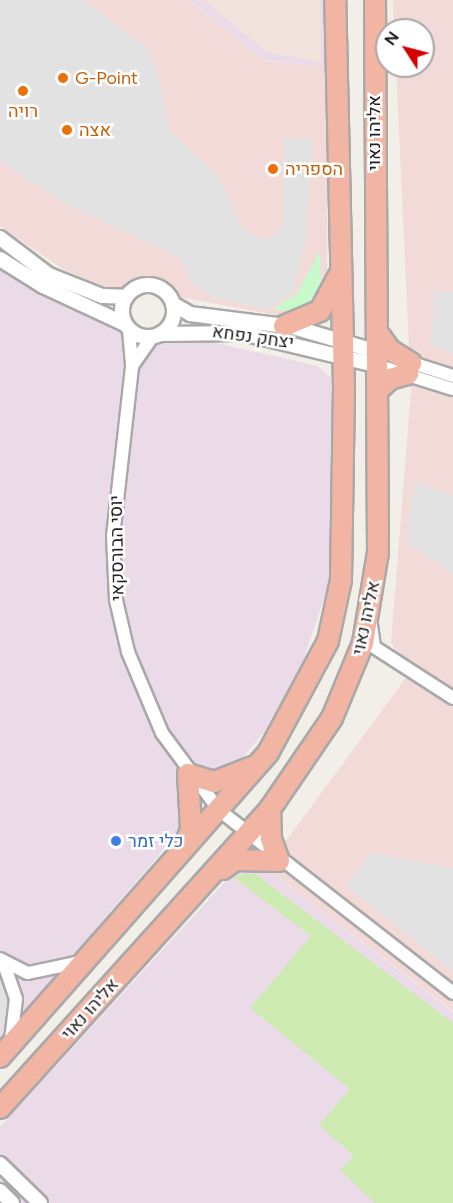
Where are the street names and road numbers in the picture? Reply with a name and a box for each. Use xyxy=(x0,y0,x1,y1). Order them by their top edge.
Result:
street label: אליהו נאוי xyxy=(363,95,385,171)
street label: יצחק נפחא xyxy=(211,321,295,353)
street label: יוסי הבורסקאי xyxy=(105,495,129,601)
street label: אליהו נאוי xyxy=(348,579,384,657)
street label: אליהו נאוי xyxy=(57,974,123,1044)

